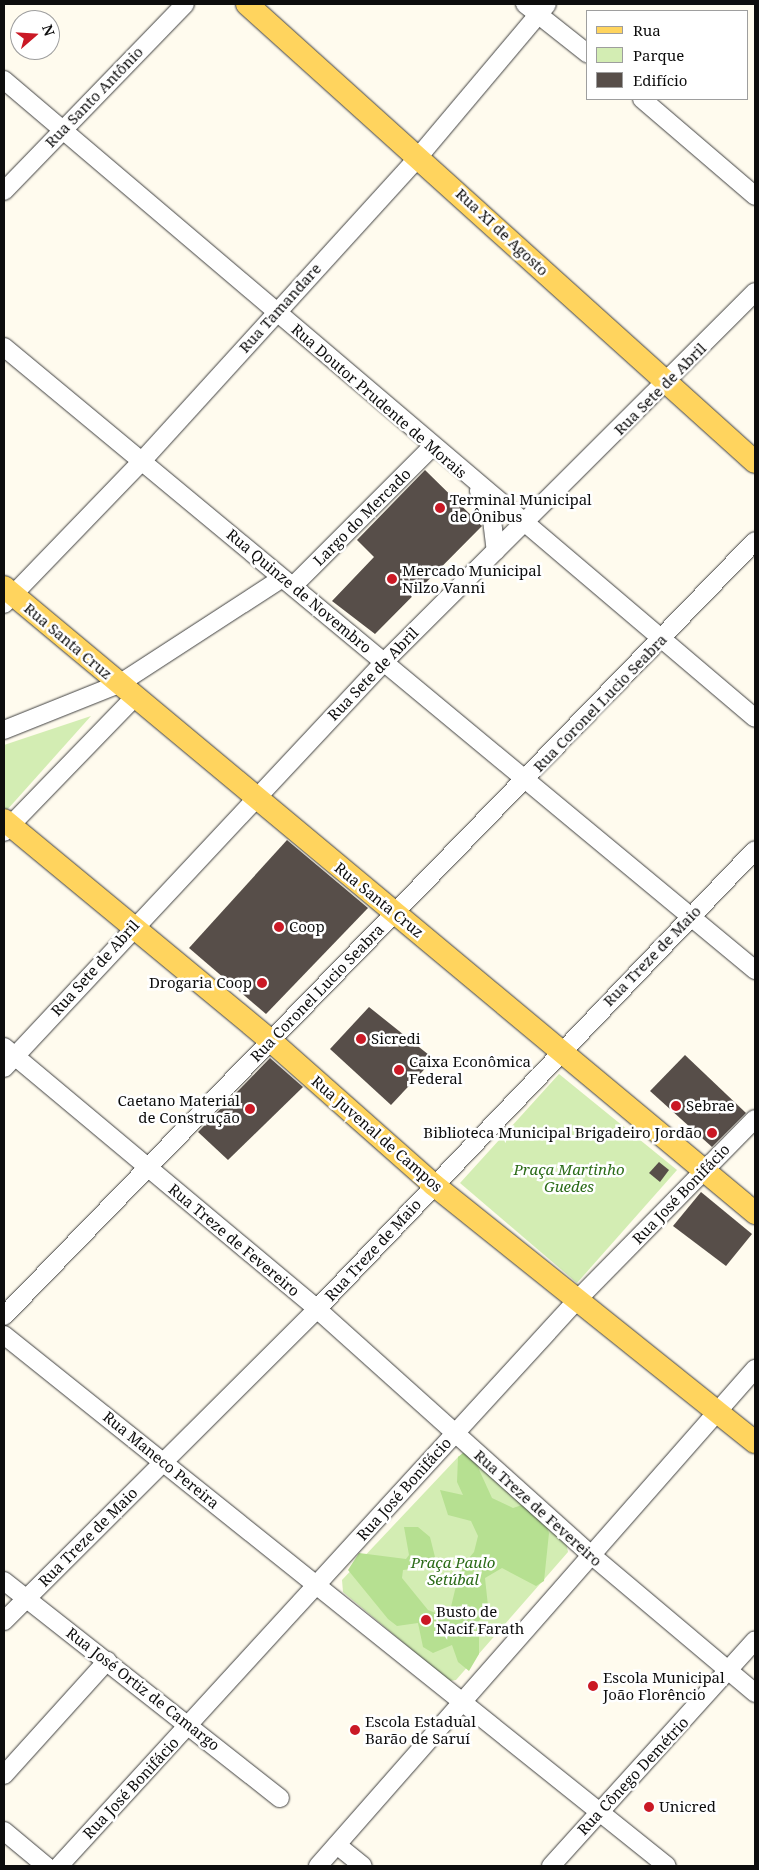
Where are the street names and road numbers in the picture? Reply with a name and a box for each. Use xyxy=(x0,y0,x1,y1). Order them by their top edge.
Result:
street label: Rua Santo Antônio xyxy=(41,43,147,151)
street label: Rua XI de Agosto xyxy=(452,185,552,279)
street label: Rua Tamandare xyxy=(235,260,325,356)
street label: Rua Doutor Prudente de Morais xyxy=(288,320,470,482)
street label: Rua Sete de Abril xyxy=(610,339,710,439)
street label: Largo do Mercado xyxy=(310,465,414,569)
street label: Rua Quinze de Novembro xyxy=(223,525,375,657)
street label: Rua Santa Cruz xyxy=(20,599,116,683)
street label: Rua Sete de Abril xyxy=(324,624,422,724)
street label: Rua Coronel Lucio Seabra xyxy=(530,630,670,776)
street label: Rua Santa Cruz xyxy=(331,859,427,941)
street label: Rua Treze de Maio xyxy=(599,902,705,1010)
street label: Rua Sete de Abril xyxy=(47,916,143,1020)
street label: Rua Coronel Lucio Seabra xyxy=(247,920,387,1066)
street label: Rua Juvenal de Campos xyxy=(308,1072,446,1196)
street label: Rua José Bonifácio xyxy=(629,1140,733,1248)
street label: Rua Treze de Fevereiro xyxy=(165,1180,303,1300)
street label: Rua Treze de Maio xyxy=(321,1195,425,1305)
street label: Rua Maneco Pereira xyxy=(99,1408,223,1512)
street label: Rua José Bonifácio xyxy=(353,1434,455,1544)
street label: Rua Treze de Fevereiro xyxy=(471,1446,605,1570)
street label: Rua Treze de Maio xyxy=(35,1484,141,1590)
street label: Rua José Ortiz de Camargo xyxy=(63,1624,223,1754)
street label: Rua Cônego Demétrio xyxy=(574,1713,692,1839)
street label: Rua José Bonifácio xyxy=(79,1734,183,1842)

